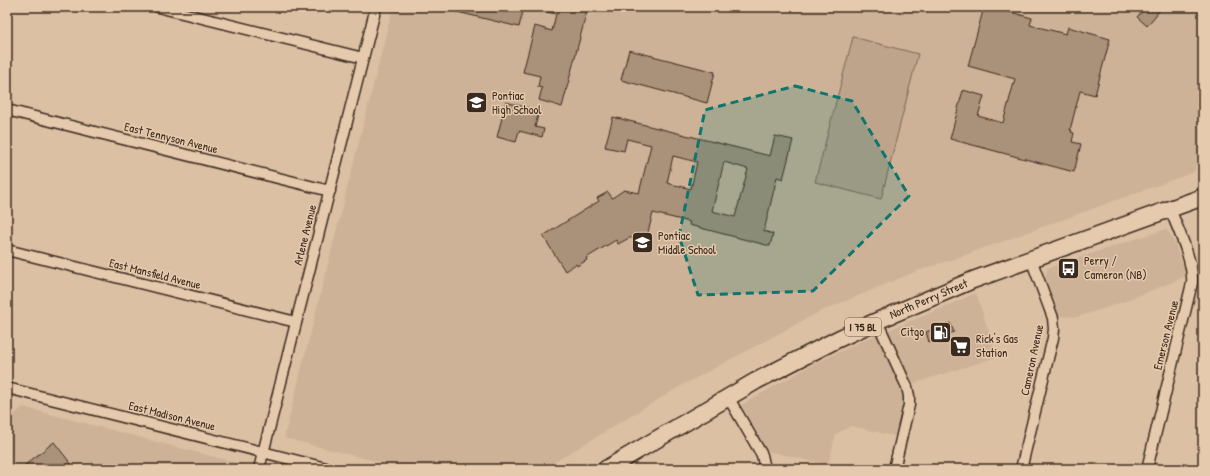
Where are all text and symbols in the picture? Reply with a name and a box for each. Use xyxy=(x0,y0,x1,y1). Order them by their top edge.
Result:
place label: Pontiac High School xyxy=(492,87,542,118)
school or university icon: Pontiac High School xyxy=(463,90,489,116)
street label: East Tennyson Avenue xyxy=(123,118,220,157)
street label: Arlene Avenue xyxy=(289,203,320,267)
place label: Pontiac Middle School xyxy=(658,227,717,258)
school or university icon: Pontiac Middle School xyxy=(630,230,656,256)
place label: Perry / Cameron (NB) xyxy=(1084,252,1147,283)
street label: East Mansfield Avenue xyxy=(107,254,203,293)
bus stop icon: Perry / Cameron (NB) xyxy=(1055,255,1081,281)
street label: North Perry Street xyxy=(887,274,971,323)
street label: Emerson Avenue xyxy=(1149,298,1182,371)
road number: I 75 BL xyxy=(845,318,881,336)
fuel station icon: Citgo xyxy=(927,319,953,345)
place label: Citgo xyxy=(900,323,924,340)
street label: Cameron Avenue xyxy=(1016,323,1047,397)
place label: Rick's Gas Station xyxy=(976,330,1019,361)
supermarket icon: Rick's Gas Station xyxy=(948,333,974,359)
street label: East Madison Avenue xyxy=(127,397,217,435)

